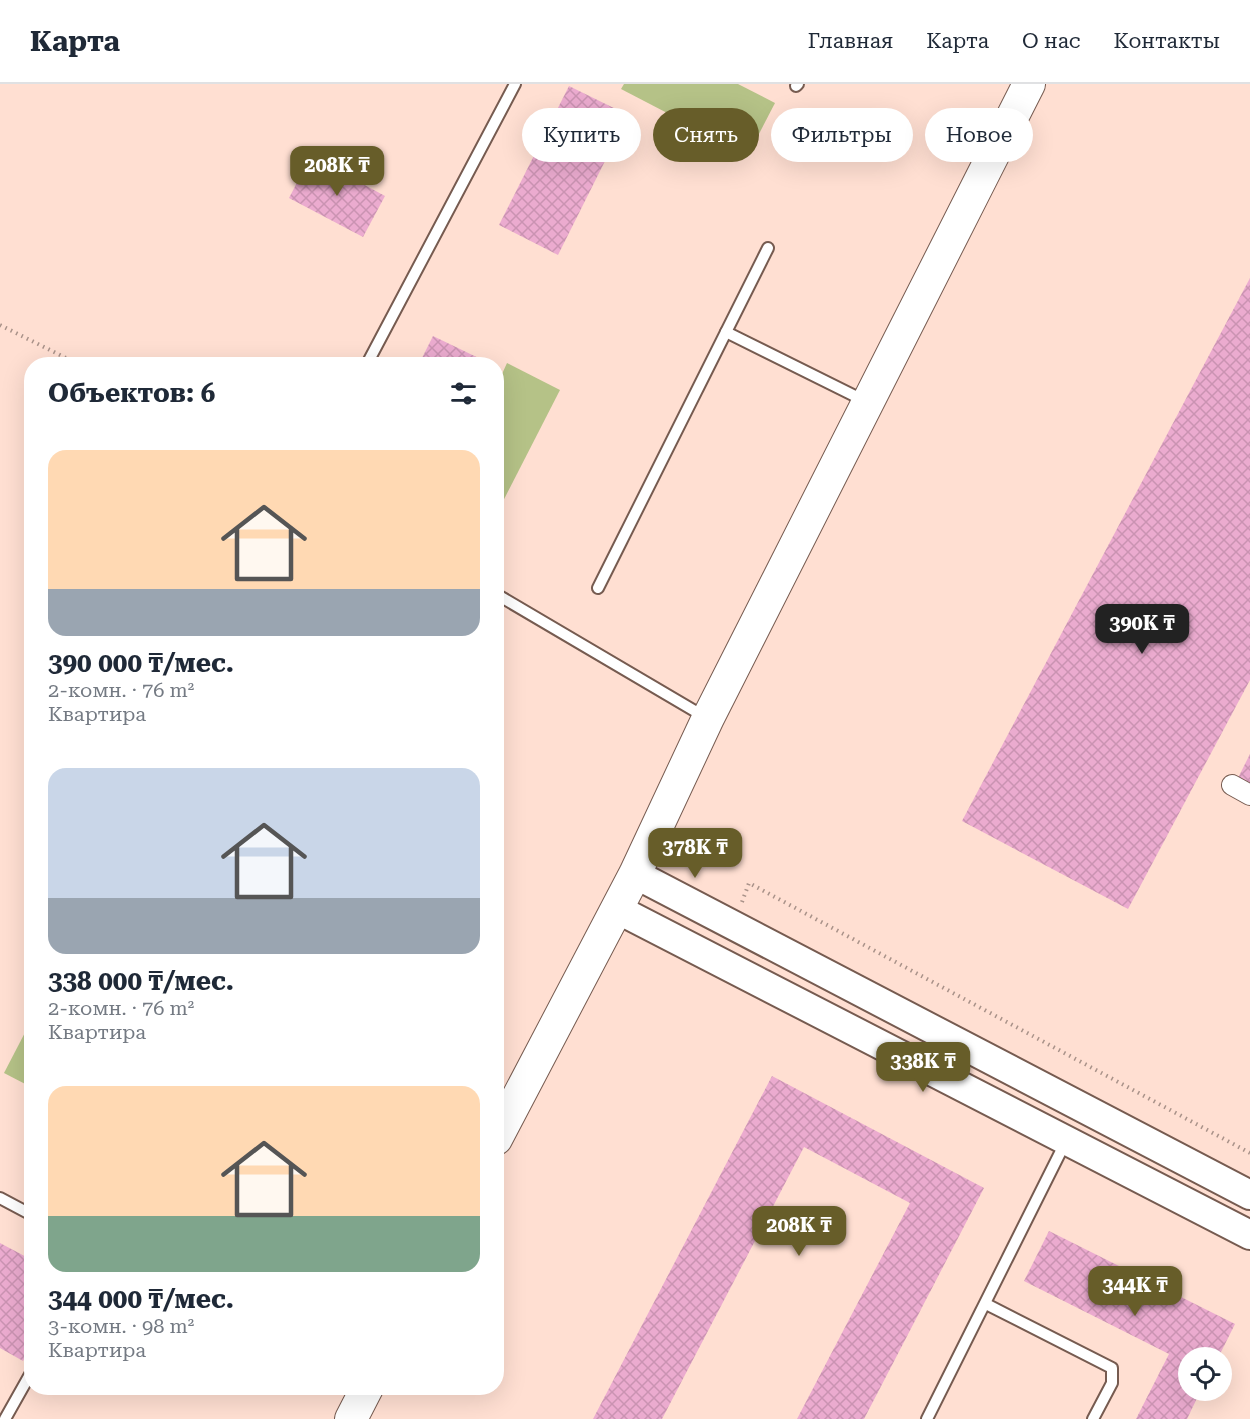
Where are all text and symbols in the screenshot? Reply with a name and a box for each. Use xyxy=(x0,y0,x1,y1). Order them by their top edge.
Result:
text: Карта xyxy=(30,25,120,58)
text: Главная xyxy=(808,29,893,53)
text: Карта xyxy=(926,29,989,53)
text: О нас xyxy=(1022,29,1081,53)
text: Контакты xyxy=(1114,29,1220,53)
chip: Купить xyxy=(522,108,641,162)
chip: Снять xyxy=(653,108,759,162)
chip: Фильтры xyxy=(771,108,913,162)
chip: Новое xyxy=(925,108,1033,162)
pin: 208K ₸ xyxy=(288,146,386,197)
text: 208K ₸ xyxy=(304,153,370,177)
icon: filters xyxy=(447,377,480,410)
text: Объектов: 6 xyxy=(48,378,215,408)
icon: home xyxy=(210,489,318,597)
pin: 390K ₸ xyxy=(1093,604,1191,655)
text: 390K ₸ xyxy=(1109,611,1175,635)
text: 390 000 ₸/мес. xyxy=(48,648,234,678)
text: 2-комн. · 76 m² xyxy=(48,678,194,702)
text: Квартира xyxy=(48,702,146,726)
icon: home xyxy=(210,807,318,915)
pin: 378K ₸ xyxy=(646,828,744,879)
text: 378K ₸ xyxy=(662,835,728,859)
text: 338 000 ₸/мес. xyxy=(48,966,234,996)
text: 2-комн. · 76 m² xyxy=(48,996,194,1020)
text: Квартира xyxy=(48,1020,146,1044)
pin: 338K ₸ xyxy=(874,1042,972,1093)
text: 338K ₸ xyxy=(890,1049,956,1073)
icon: home xyxy=(210,1125,318,1233)
pin: 208K ₸ xyxy=(750,1206,848,1257)
text: 208K ₸ xyxy=(766,1213,832,1237)
pin: 344K ₸ xyxy=(1086,1266,1184,1317)
text: 344K ₸ xyxy=(1102,1273,1168,1297)
text: 344 000 ₸/мес. xyxy=(48,1284,234,1314)
text: 3-комн. · 98 m² xyxy=(48,1314,194,1338)
text: Квартира xyxy=(48,1338,146,1362)
map controls xyxy=(1178,1347,1232,1401)
button: locate xyxy=(1178,1347,1232,1401)

